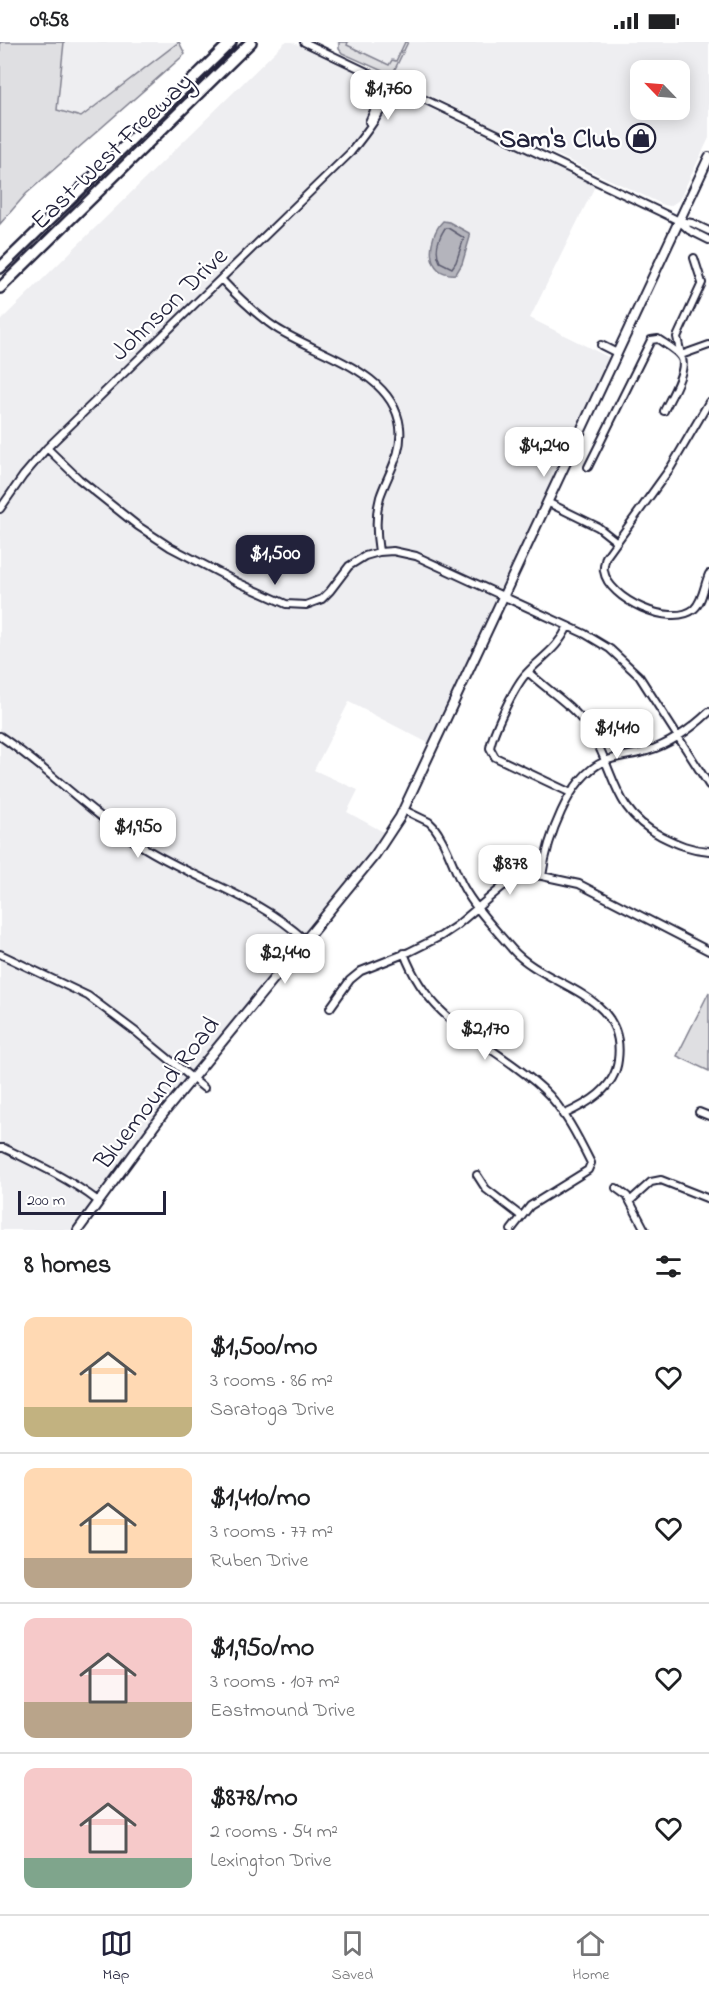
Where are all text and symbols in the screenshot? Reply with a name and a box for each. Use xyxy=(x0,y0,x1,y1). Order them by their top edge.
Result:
text: 09:58 xyxy=(30,5,69,37)
north arrow xyxy=(630,60,690,120)
map controls xyxy=(630,60,690,120)
street label: East-West Freeway xyxy=(23,64,203,240)
pin: $1,760 xyxy=(339,70,437,121)
text: $1,760 xyxy=(364,75,412,104)
place label: Sam's Club xyxy=(499,122,620,160)
shop icon: Sam's Club xyxy=(625,122,657,154)
street label: Johnson Drive xyxy=(103,239,238,371)
pin: $4,240 xyxy=(495,427,593,478)
text: $4,240 xyxy=(519,432,569,461)
pin: $1,500 xyxy=(226,535,324,586)
text: $1,500 xyxy=(250,540,300,569)
pin: $1,410 xyxy=(568,709,666,760)
text: $1,410 xyxy=(594,714,640,743)
pin: $1,950 xyxy=(89,808,187,859)
text: $1,950 xyxy=(114,813,162,842)
pin: $878 xyxy=(474,845,546,896)
text: $878 xyxy=(492,850,528,879)
pin: $2,440 xyxy=(236,934,334,985)
text: $2,440 xyxy=(260,939,310,968)
street label: Bluemound Road xyxy=(86,1009,231,1180)
pin: $2,170 xyxy=(436,1010,534,1061)
text: $2,170 xyxy=(461,1015,509,1044)
scale bar xyxy=(18,1188,166,1216)
text: 200 m xyxy=(27,1189,65,1213)
text: 8 homes xyxy=(24,1247,111,1285)
icon: filters xyxy=(652,1250,685,1283)
text: $1,500/mo xyxy=(210,1329,318,1367)
icon: home xyxy=(72,1341,144,1413)
icon: heart xyxy=(652,1361,685,1394)
text: 3 rooms · 86 m² xyxy=(210,1367,333,1396)
text: Saratoga Drive xyxy=(210,1396,334,1425)
text: $1,410/mo xyxy=(210,1480,310,1518)
icon: home xyxy=(72,1492,144,1564)
icon: heart xyxy=(652,1512,685,1545)
text: 3 rooms · 77 m² xyxy=(210,1518,333,1547)
text: Ruben Drive xyxy=(210,1547,309,1576)
text: $1,950/mo xyxy=(210,1630,314,1668)
icon: home xyxy=(72,1642,144,1714)
icon: heart xyxy=(652,1662,685,1695)
text: 3 rooms · 107 m² xyxy=(210,1668,340,1697)
text: Eastmound Drive xyxy=(210,1697,355,1726)
text: $878/mo xyxy=(210,1780,298,1818)
icon: home xyxy=(72,1792,144,1864)
icon: heart xyxy=(652,1812,685,1845)
text: 2 rooms · 54 m² xyxy=(210,1818,338,1847)
text: Lexington Drive xyxy=(210,1847,332,1876)
tab: Map xyxy=(100,1927,133,1987)
tab: Saved xyxy=(332,1927,373,1987)
tab: Home xyxy=(572,1927,609,1987)

